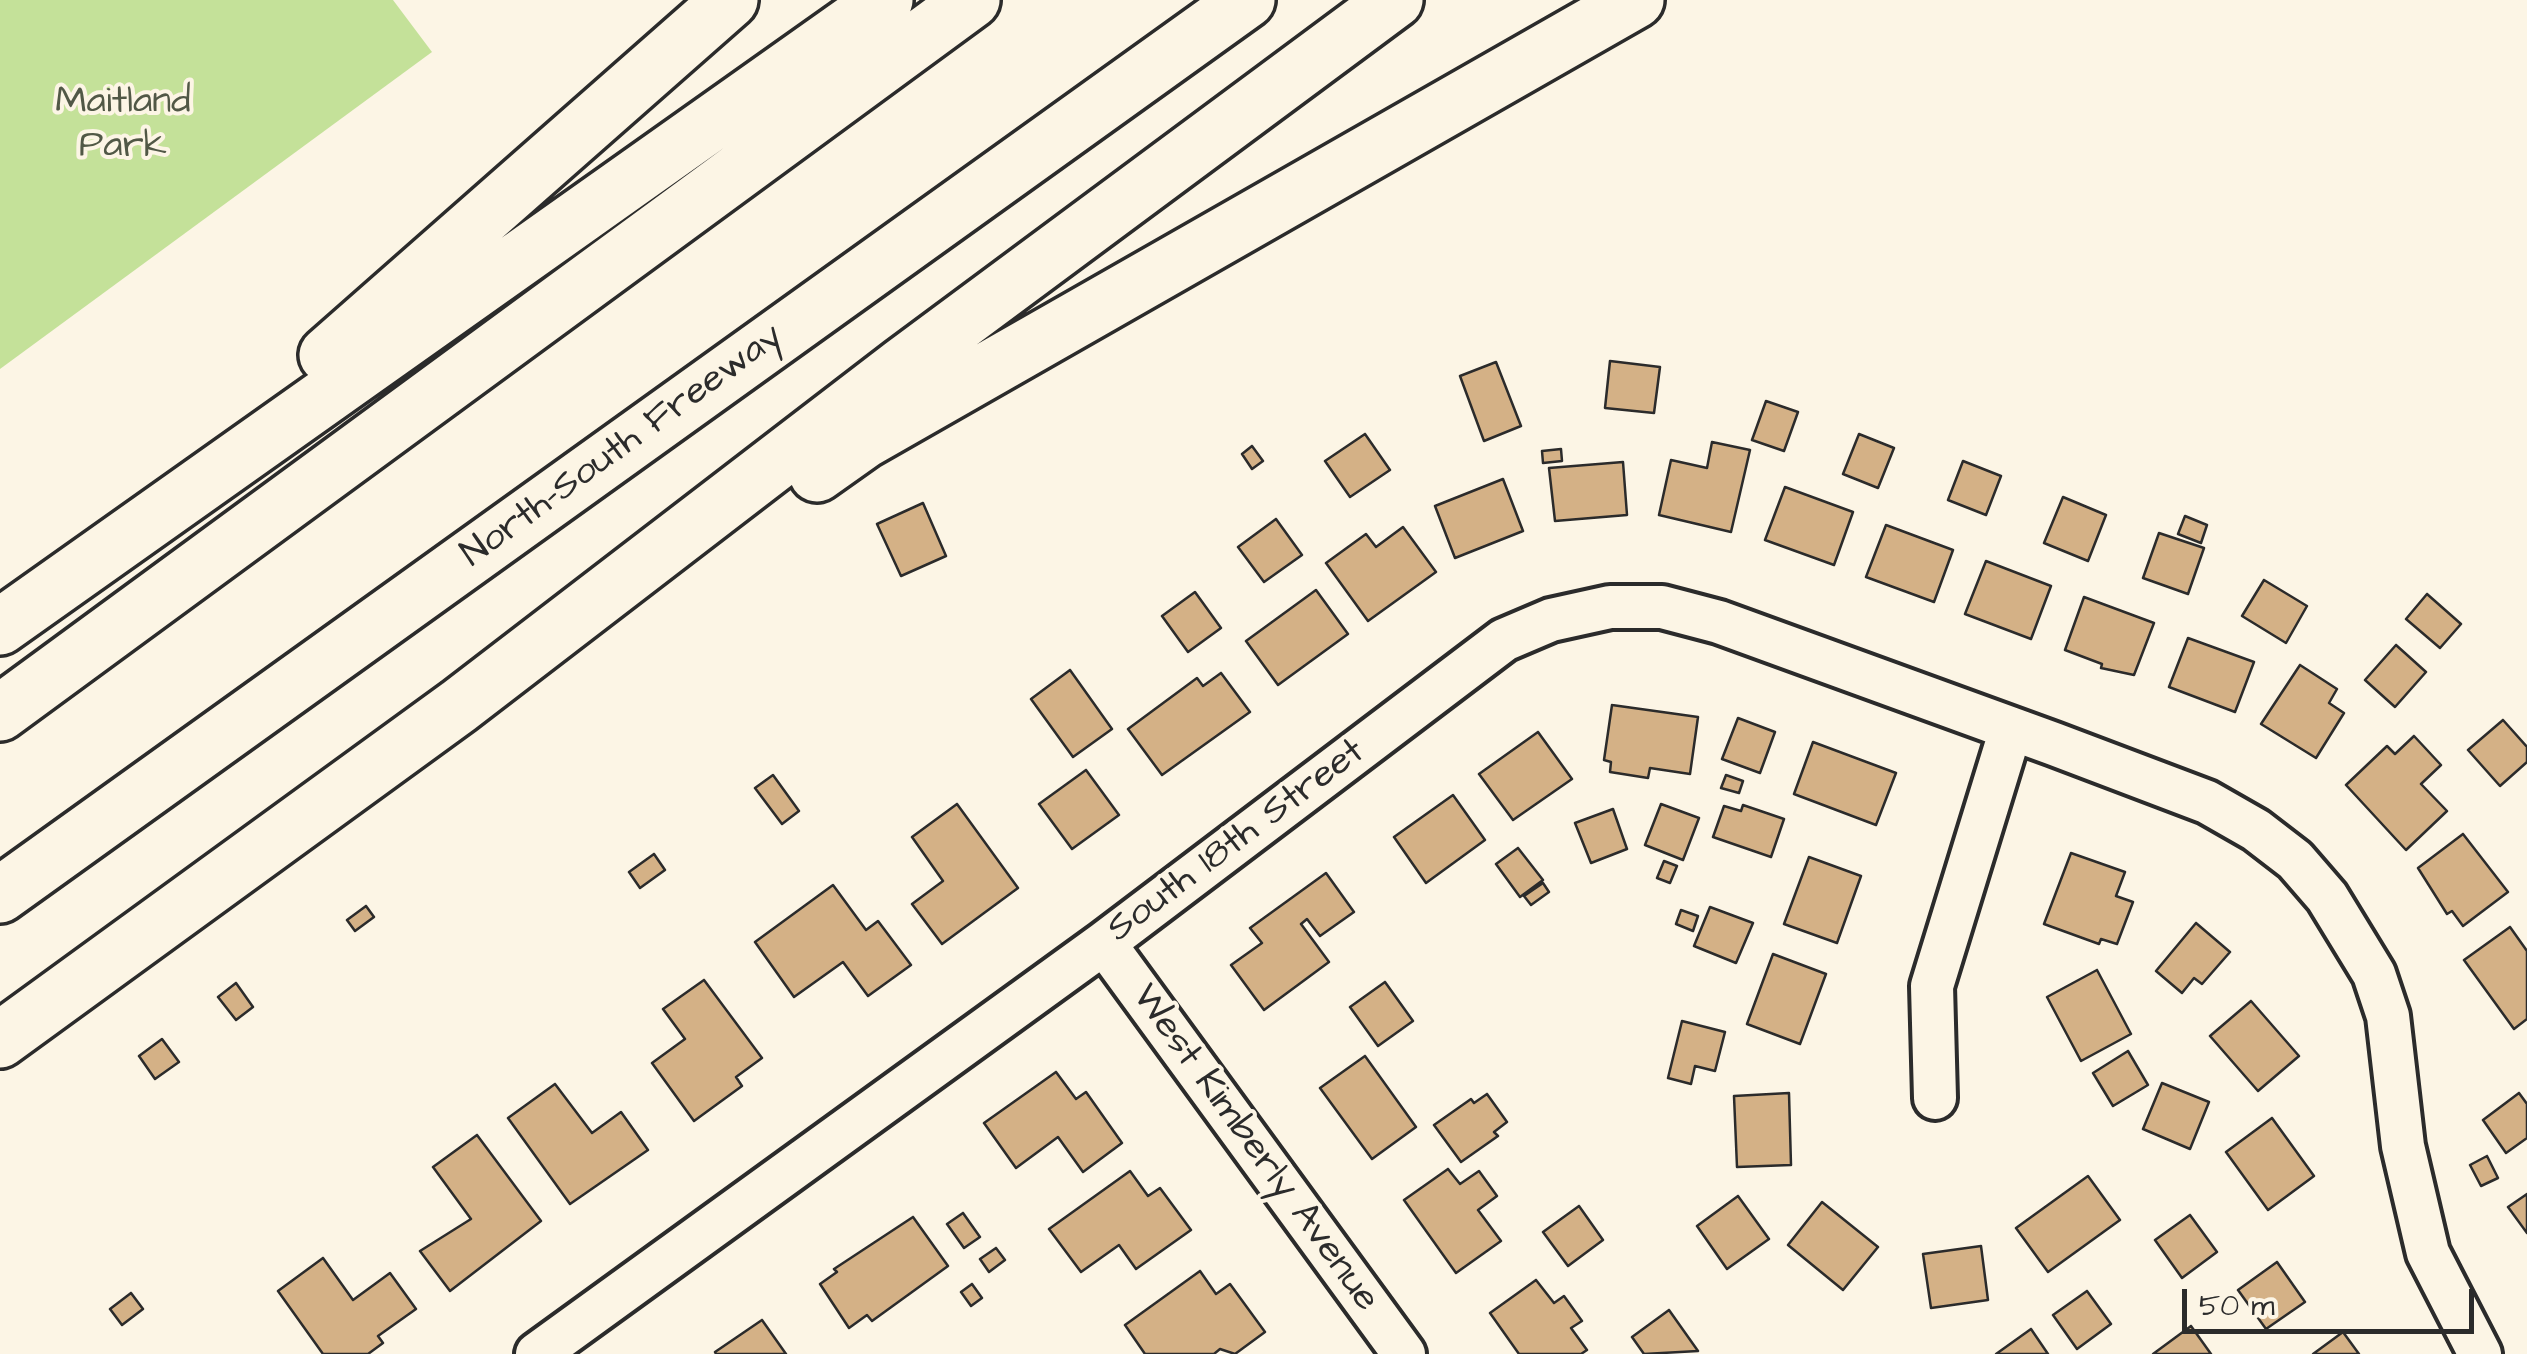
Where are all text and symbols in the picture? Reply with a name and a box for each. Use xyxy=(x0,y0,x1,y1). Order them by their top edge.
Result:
park label: Maitland Park xyxy=(55,81,191,170)
street label: North-South Freeway xyxy=(453,315,793,579)
street label: South 18th Street xyxy=(1099,730,1375,954)
street label: West Kimberly Avenue xyxy=(1120,977,1388,1321)
scale bar xyxy=(2187,1269,2480,1331)
text: 50 m xyxy=(2199,1285,2275,1327)

